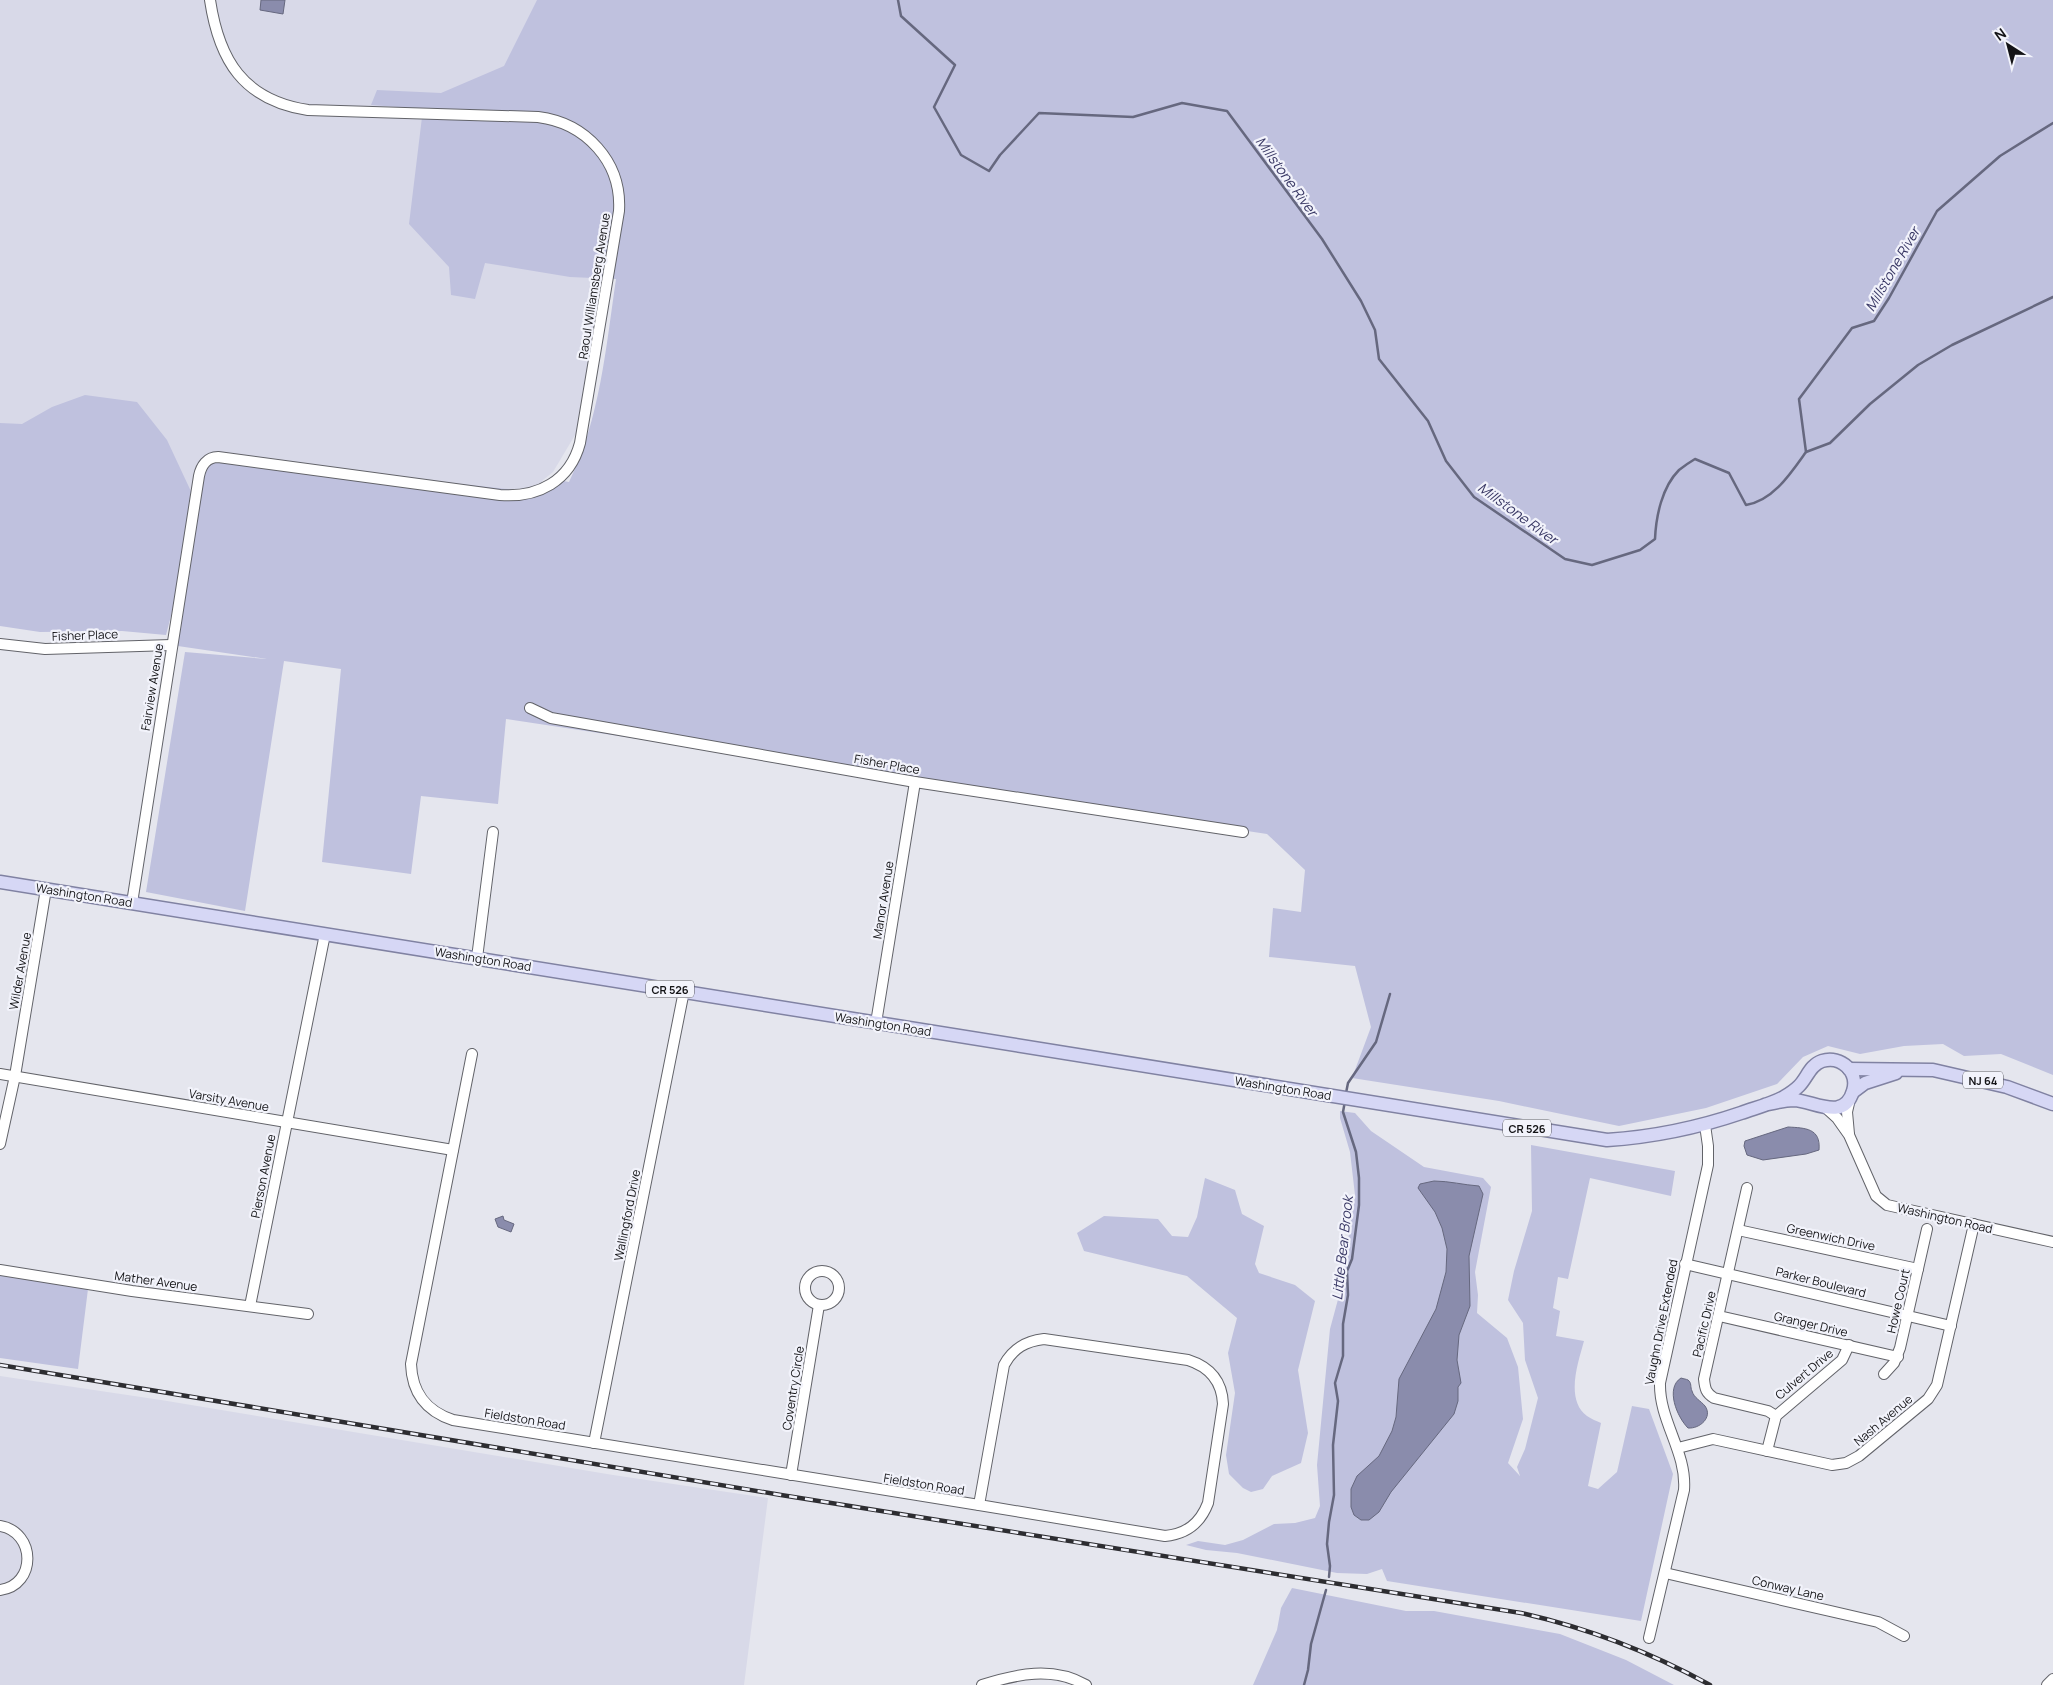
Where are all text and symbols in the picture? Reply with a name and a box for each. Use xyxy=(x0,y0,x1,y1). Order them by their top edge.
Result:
north arrow xyxy=(1983,20,2033,70)
text: N xyxy=(1990,23,2010,45)
water label: Millstone River xyxy=(1252,132,1323,221)
street label: Raoul Williamsberg Avenue xyxy=(574,212,614,360)
water label: Millstone River xyxy=(1860,222,1925,314)
water label: Millstone River xyxy=(1474,478,1563,549)
street label: Fisher Place xyxy=(52,625,118,645)
street label: Fairview Avenue xyxy=(137,642,167,732)
street label: Fisher Place xyxy=(853,750,921,778)
street label: Manor Avenue xyxy=(868,860,898,940)
street label: Washington Road xyxy=(35,879,133,911)
street label: Wilder Avenue xyxy=(5,931,35,1011)
street label: Washington Road xyxy=(434,943,532,975)
road number: CR 526 xyxy=(646,981,694,998)
street label: Washington Road xyxy=(834,1008,932,1040)
street label: Washington Road xyxy=(1234,1072,1332,1104)
road number: NJ 64 xyxy=(1963,1072,2003,1088)
street label: Varsity Avenue xyxy=(188,1085,270,1115)
road number: CR 526 xyxy=(1503,1120,1551,1136)
street label: Pierson Avenue xyxy=(247,1133,279,1219)
street label: Wallingford Drive xyxy=(610,1168,644,1262)
water label: Little Bear Brook xyxy=(1327,1193,1357,1301)
street label: Washington Road xyxy=(1896,1199,1994,1237)
street label: Greenwich Drive xyxy=(1785,1219,1877,1255)
street label: Vaughn Drive Extended xyxy=(1640,1258,1682,1386)
street label: Parker Boulevard xyxy=(1774,1263,1868,1301)
street label: Mather Avenue xyxy=(113,1267,199,1295)
street label: Howe Court xyxy=(1882,1267,1914,1335)
street label: Pacific Drive xyxy=(1688,1289,1720,1359)
street label: Granger Drive xyxy=(1772,1307,1850,1341)
street label: Coventry Circle xyxy=(778,1345,808,1431)
street label: Culvert Drive xyxy=(1771,1345,1837,1403)
street label: Nash Avenue xyxy=(1850,1390,1916,1450)
street label: Fieldston Road xyxy=(483,1404,567,1434)
street label: Fieldston Road xyxy=(882,1469,966,1499)
street label: Conway Lane xyxy=(1750,1571,1826,1605)

